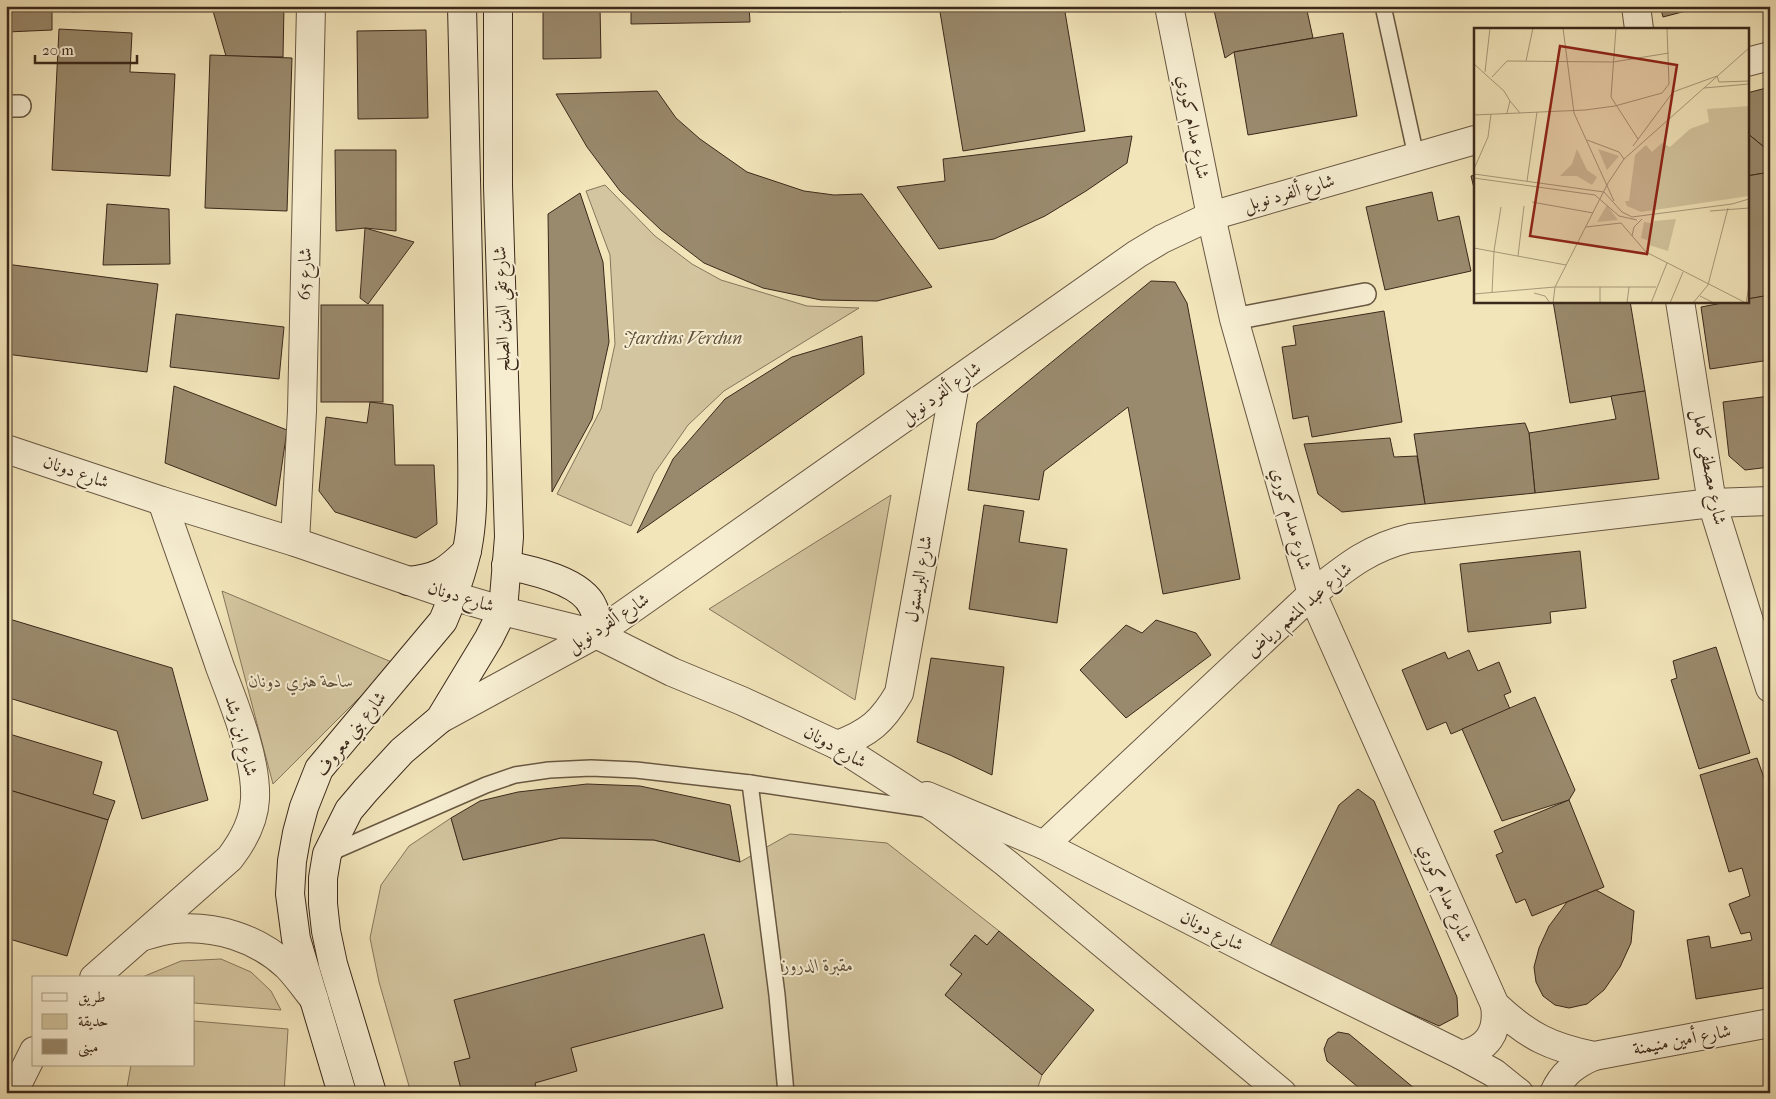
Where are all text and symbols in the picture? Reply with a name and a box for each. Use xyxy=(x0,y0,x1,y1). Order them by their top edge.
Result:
inset map xyxy=(1474,28,1748,302)
scale bar xyxy=(35,32,138,64)
text: 20 m xyxy=(42,41,74,59)
street label: شارع مدام كوري xyxy=(1168,73,1213,182)
street label: شارع ألفرد نوبل xyxy=(1240,167,1338,220)
street label: شارع تقي الدين الصلح xyxy=(489,246,522,372)
street label: شارع 65 xyxy=(294,248,320,301)
park label: Jardins Verdun xyxy=(624,328,742,349)
street label: شارع ألفرد نوبل xyxy=(895,355,988,432)
street label: شارع مصطفى كامل xyxy=(1684,407,1731,528)
street label: شارع دونان xyxy=(39,451,112,497)
street label: شارع مدام كوري xyxy=(1262,465,1316,574)
street label: شارع البريستول xyxy=(901,534,941,625)
street label: شارع عبد المنعم رياض xyxy=(1242,558,1360,666)
street label: شارع دونان xyxy=(424,577,497,621)
street label: شارع ألفرد نوبل xyxy=(561,586,655,661)
park label: ساحة هنري دونان xyxy=(249,671,353,696)
street label: شارع بني معروف xyxy=(311,687,395,784)
street label: شارع ابن رشد xyxy=(216,694,262,779)
street label: شارع دونان xyxy=(798,721,870,776)
street label: شارع مدام كوري xyxy=(1409,841,1476,947)
street label: شارع دونان xyxy=(1175,906,1247,959)
park label: مقبرة الدروز xyxy=(781,955,854,976)
legend xyxy=(32,976,195,1066)
text: طريق xyxy=(78,988,105,1007)
text: حديقة xyxy=(78,1012,108,1030)
street label: شارع أمين منيمنة xyxy=(1631,1017,1733,1064)
text: مبنى xyxy=(78,1038,98,1058)

